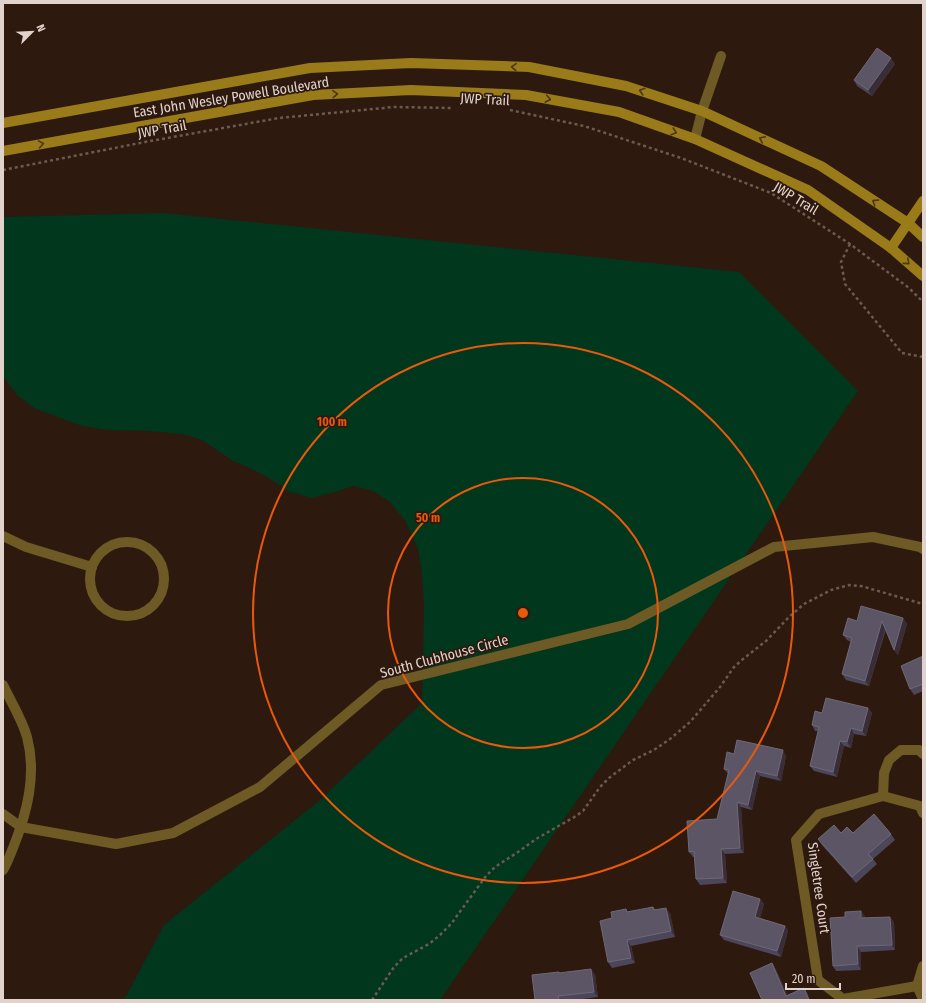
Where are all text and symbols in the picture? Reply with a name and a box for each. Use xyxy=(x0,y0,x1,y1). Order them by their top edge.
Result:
north arrow xyxy=(12,12,52,52)
text: N xyxy=(33,22,48,34)
one-way arrow xyxy=(511,63,517,71)
street label: East John Wesley Powell Boulevard xyxy=(132,74,330,121)
one-way arrow xyxy=(638,87,645,96)
one-way arrow xyxy=(332,89,338,98)
street label: JWP Trail xyxy=(460,90,510,109)
one-way arrow xyxy=(545,94,552,103)
street label: JWP Trail xyxy=(136,117,188,142)
one-way arrow xyxy=(670,127,677,135)
one-way arrow xyxy=(759,136,767,144)
one-way arrow xyxy=(38,140,44,149)
street label: JWP Trail xyxy=(770,178,822,219)
one-way arrow xyxy=(873,200,880,207)
one-way arrow xyxy=(902,257,910,264)
text: 100 m xyxy=(317,415,347,429)
text: 50 m xyxy=(416,511,440,525)
centre of rings xyxy=(516,606,530,620)
street label: South Clubhouse Circle xyxy=(378,631,510,682)
street label: Singletree Court xyxy=(804,841,833,935)
scale bar xyxy=(786,965,840,991)
text: 20 m xyxy=(792,972,816,986)

